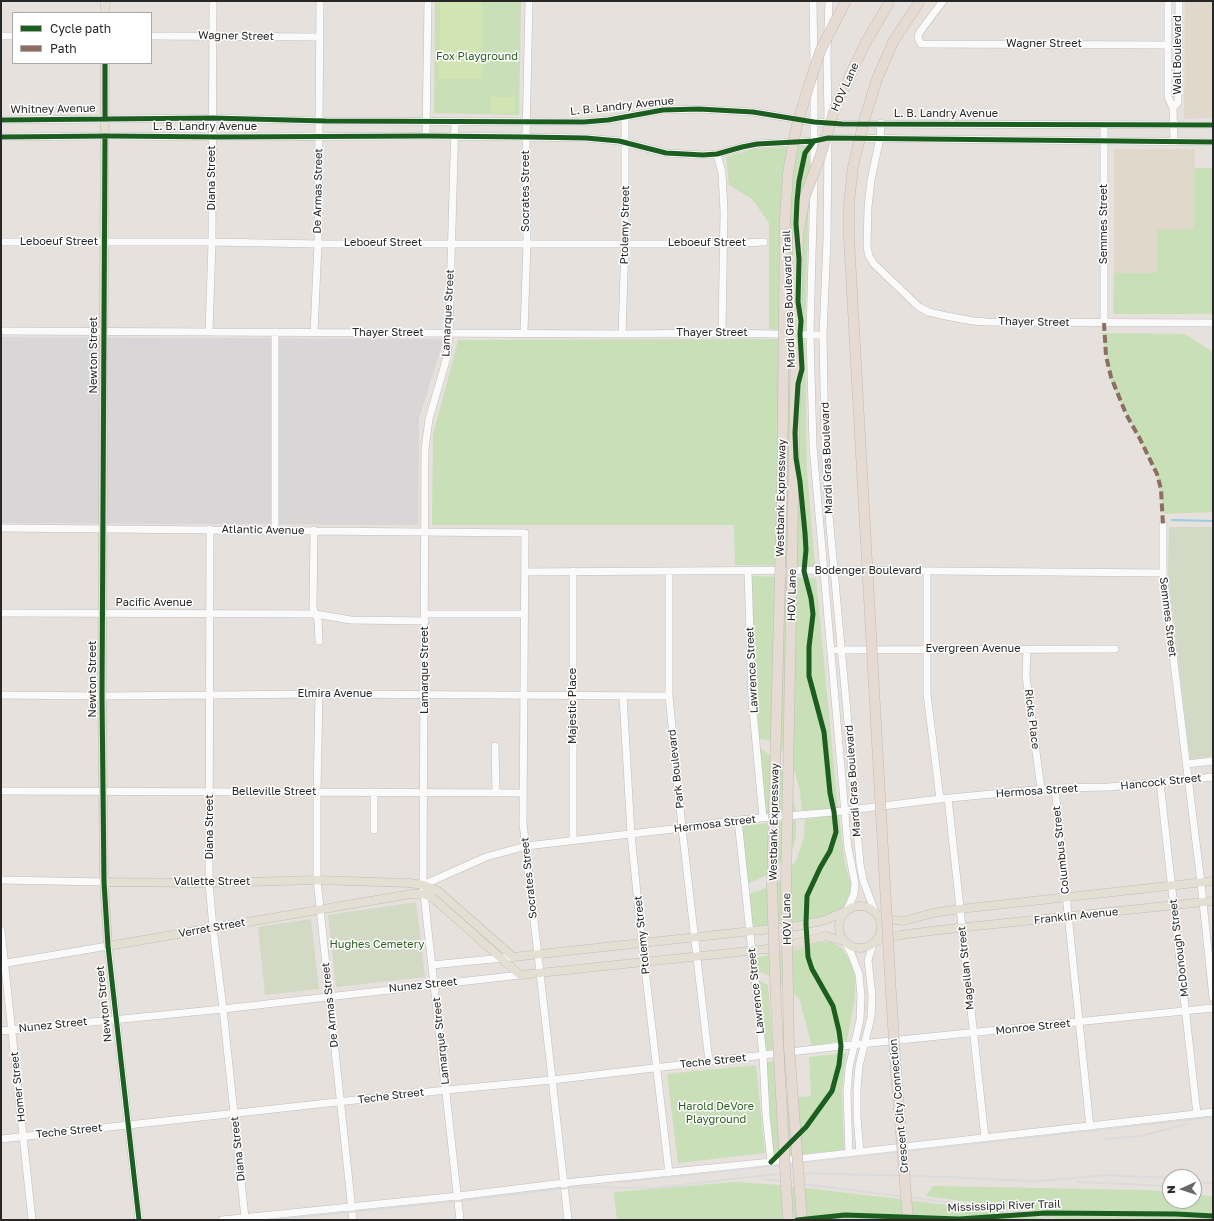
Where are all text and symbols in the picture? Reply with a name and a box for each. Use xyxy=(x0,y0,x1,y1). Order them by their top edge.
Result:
legend xyxy=(12,12,152,64)
street label: Wall Boulevard xyxy=(1171,15,1185,95)
text: Cycle path xyxy=(50,21,111,36)
street label: Wagner Street xyxy=(198,29,274,43)
street label: Wagner Street xyxy=(1006,37,1082,51)
text: Path xyxy=(50,41,77,56)
park label: Fox Playground xyxy=(436,50,518,64)
street label: HOV Lane xyxy=(828,60,862,114)
street label: L. B. Landry Avenue xyxy=(569,94,675,118)
street label: Whitney Avenue xyxy=(10,102,96,116)
street label: L. B. Landry Avenue xyxy=(894,107,998,121)
street label: L. B. Landry Avenue xyxy=(153,120,257,134)
street label: Diana Street xyxy=(205,145,219,211)
street label: De Armas Street xyxy=(311,148,325,234)
street label: Socrates Street xyxy=(519,150,533,232)
street label: Semmes Street xyxy=(1097,184,1111,264)
street label: Ptolemy Street xyxy=(618,185,632,265)
street label: Mardi Gras Boulevard Trail xyxy=(780,230,798,368)
street label: Leboeuf Street xyxy=(20,235,98,249)
street label: Leboeuf Street xyxy=(344,236,422,250)
street label: Leboeuf Street xyxy=(668,236,746,250)
street label: Lamarque Street xyxy=(439,269,457,357)
street label: Thayer Street xyxy=(998,315,1070,329)
street label: Newton Street xyxy=(87,317,101,393)
street label: Thayer Street xyxy=(352,326,424,340)
street label: Thayer Street xyxy=(676,326,748,340)
street label: Mardi Gras Boulevard xyxy=(818,402,836,514)
street label: Westbank Expressway xyxy=(773,439,789,557)
street label: Atlantic Avenue xyxy=(222,523,304,537)
street label: Bodenger Boulevard xyxy=(814,564,922,578)
street label: HOV Lane xyxy=(785,569,799,621)
street label: Semmes Street xyxy=(1157,576,1179,658)
street label: Pacific Avenue xyxy=(116,596,192,610)
street label: Lamarque Street xyxy=(418,626,432,714)
street label: Lawrence Street xyxy=(743,627,761,713)
street label: Newton Street xyxy=(86,641,100,717)
street label: Evergreen Avenue xyxy=(925,642,1021,656)
street label: Majestic Place xyxy=(566,668,580,744)
street label: Elmira Avenue xyxy=(298,687,372,701)
street label: Ricks Place xyxy=(1022,688,1042,750)
street label: Mardi Gras Boulevard xyxy=(843,725,863,837)
street label: Park Boulevard xyxy=(665,729,687,809)
street label: Westbank Expressway xyxy=(766,763,782,881)
street label: Hancock Street xyxy=(1120,771,1202,793)
street label: Hermosa Street xyxy=(995,782,1079,800)
street label: Belleville Street xyxy=(232,785,316,799)
street label: Diana Street xyxy=(203,794,217,860)
street label: Columbus Street xyxy=(1050,805,1072,895)
street label: Hermosa Street xyxy=(673,812,757,836)
street label: Socrates Street xyxy=(518,837,540,919)
street label: Vallette Street xyxy=(174,875,250,889)
street label: HOV Lane xyxy=(780,893,794,945)
street label: Ptolemy Street xyxy=(631,895,653,975)
street label: McDonough Street xyxy=(1166,898,1192,998)
street label: Franklin Avenue xyxy=(1033,905,1119,927)
street label: Verret Street xyxy=(178,916,246,940)
street label: Magellan Street xyxy=(955,925,977,1011)
park label: Hughes Cemetery xyxy=(329,938,425,952)
street label: Lawrence Street xyxy=(745,947,767,1035)
street label: De Armas Street xyxy=(319,962,341,1048)
street label: Newton Street xyxy=(93,965,115,1043)
street label: Nunez Street xyxy=(388,975,458,995)
street label: Lamarque Street xyxy=(430,997,452,1085)
street label: Nunez Street xyxy=(18,1015,88,1035)
street label: Monroe Street xyxy=(995,1017,1071,1037)
street label: Crescent City Connection xyxy=(887,1038,911,1174)
street label: Homer Street xyxy=(8,1051,28,1123)
street label: Teche Street xyxy=(679,1051,747,1071)
street label: Teche Street xyxy=(357,1085,425,1107)
park label: Harold DeVore Playground xyxy=(678,1100,754,1126)
street label: Diana Street xyxy=(228,1116,248,1182)
street label: Teche Street xyxy=(35,1121,103,1141)
north arrow xyxy=(1162,1169,1202,1209)
text: N xyxy=(1164,1185,1177,1194)
street label: Mississippi River Trail xyxy=(947,1197,1061,1215)

